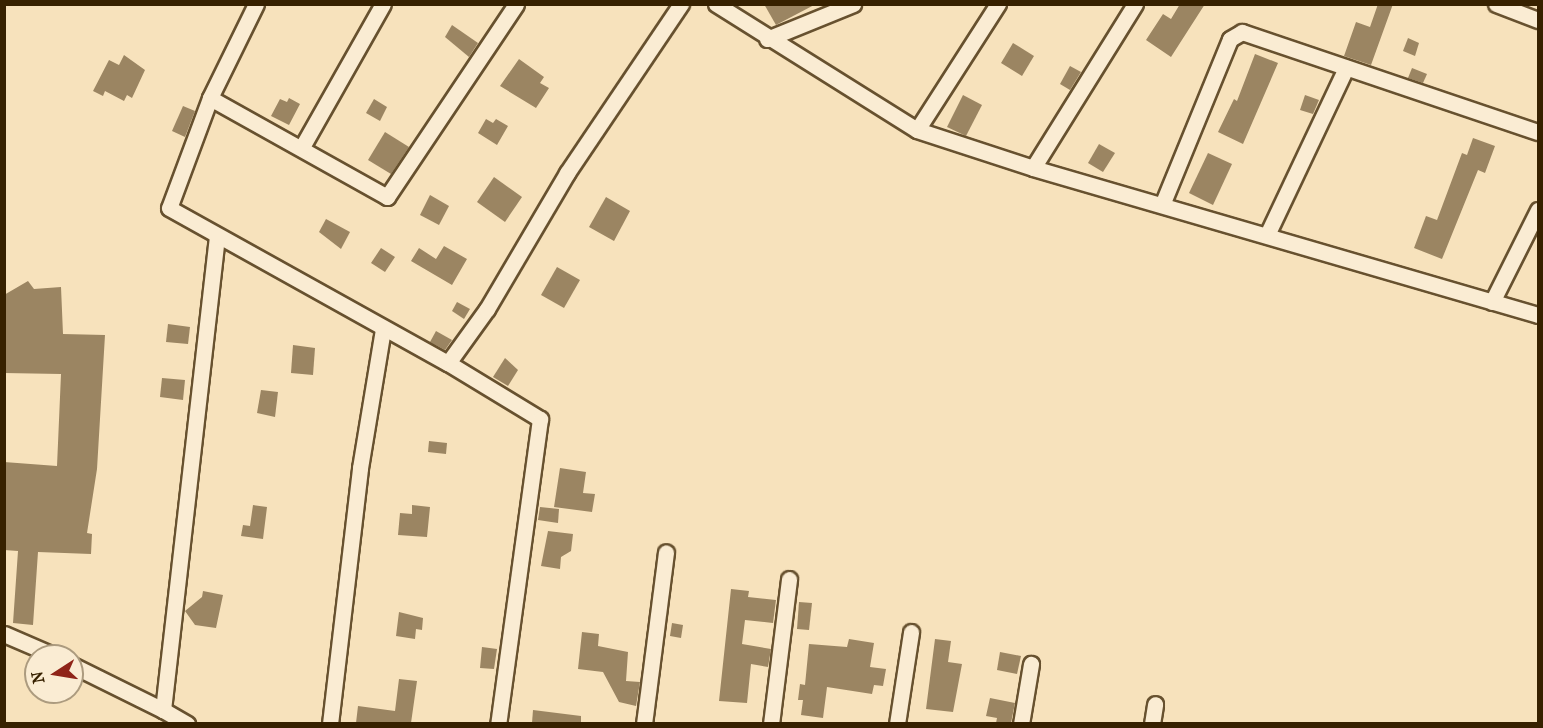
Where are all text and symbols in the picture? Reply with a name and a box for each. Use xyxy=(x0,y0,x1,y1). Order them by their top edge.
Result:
north arrow xyxy=(24,644,84,704)
text: N xyxy=(27,670,48,685)

